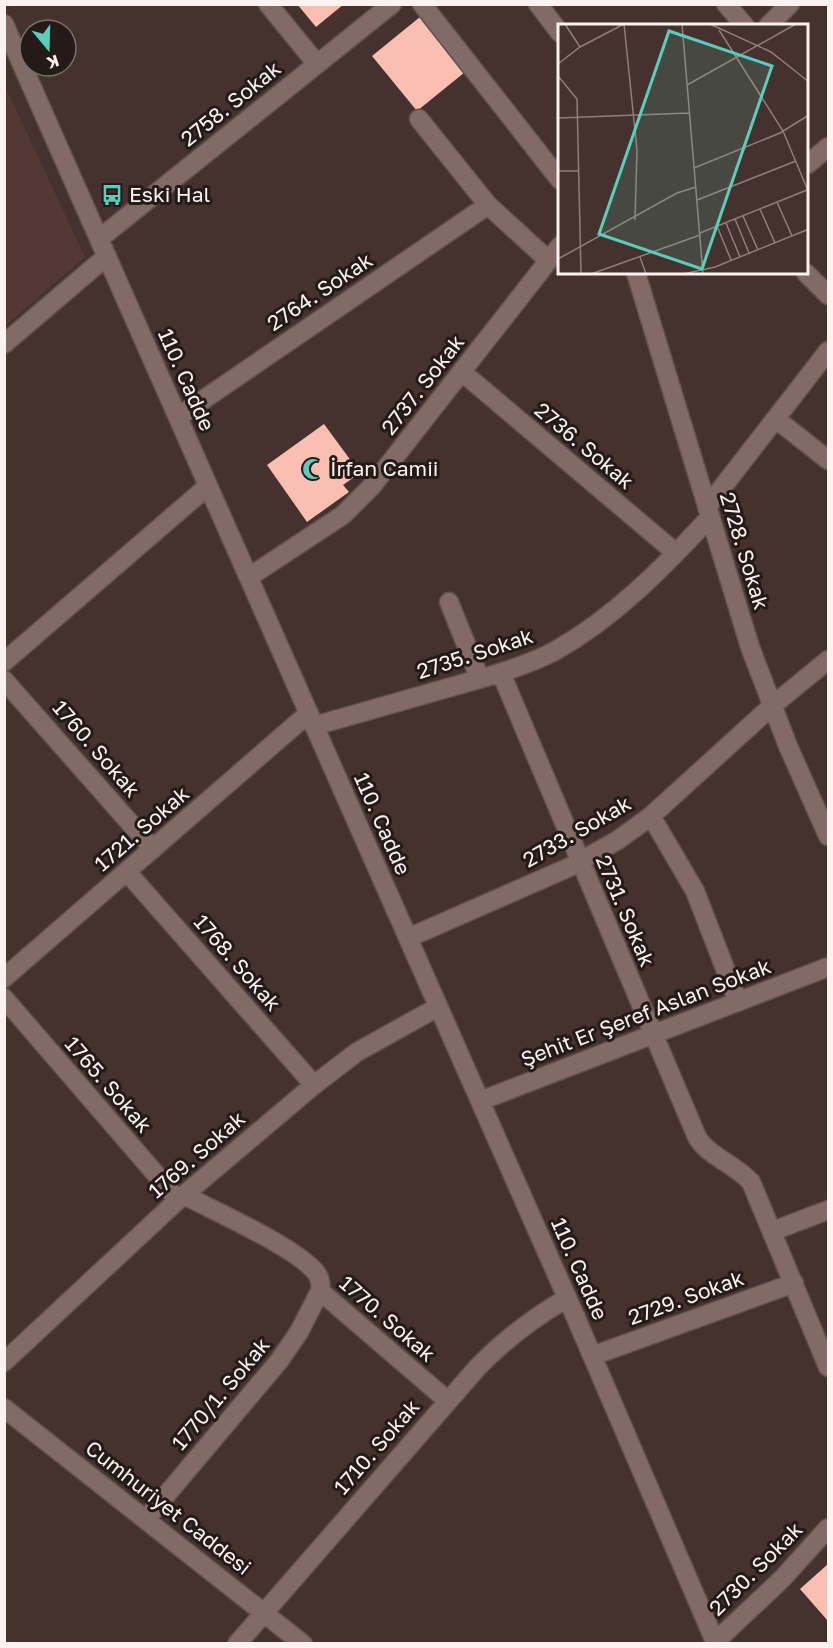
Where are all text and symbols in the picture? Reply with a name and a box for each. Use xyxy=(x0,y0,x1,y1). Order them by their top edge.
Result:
north arrow xyxy=(18,18,78,78)
inset map xyxy=(558,24,809,274)
text: K xyxy=(44,51,62,74)
street label: 2758. Sokak xyxy=(175,55,286,151)
place label: Eski Hal xyxy=(129,181,210,207)
bus stop icon: Eski Hal xyxy=(100,183,124,207)
street label: 2764. Sokak xyxy=(262,246,377,336)
street label: 110. Cadde xyxy=(153,324,221,435)
street label: 2737. Sokak xyxy=(375,329,469,440)
street label: 2736. Sokak xyxy=(530,396,640,494)
place label: İrfan Camii xyxy=(330,455,438,481)
mosque icon: İrfan Camii xyxy=(301,457,325,481)
street label: 2728. Sokak xyxy=(715,489,775,613)
street label: 2735. Sokak xyxy=(413,622,536,684)
street label: 1760. Sokak xyxy=(48,695,146,802)
street label: 110. Cadde xyxy=(349,768,417,879)
street label: 1721. Sokak xyxy=(89,780,194,876)
street label: 2733. Sokak xyxy=(518,790,635,873)
street label: 2731. Sokak xyxy=(591,851,661,970)
street label: 1768. Sokak xyxy=(189,909,287,1016)
street label: Şehit Er Şeref Aslan Sokak xyxy=(517,952,775,1072)
street label: 1765. Sokak xyxy=(60,1031,158,1138)
street label: 1769. Sokak xyxy=(143,1105,250,1203)
street label: 110. Cadde xyxy=(546,1213,614,1324)
street label: 2729. Sokak xyxy=(624,1264,747,1330)
street label: 1770. Sokak xyxy=(334,1270,441,1367)
street label: 1770/1. Sokak xyxy=(166,1332,275,1455)
street label: 1710. Sokak xyxy=(328,1393,425,1499)
street label: Cumhuriyet Caddesi xyxy=(81,1434,257,1580)
street label: 2730. Sokak xyxy=(703,1516,808,1620)

